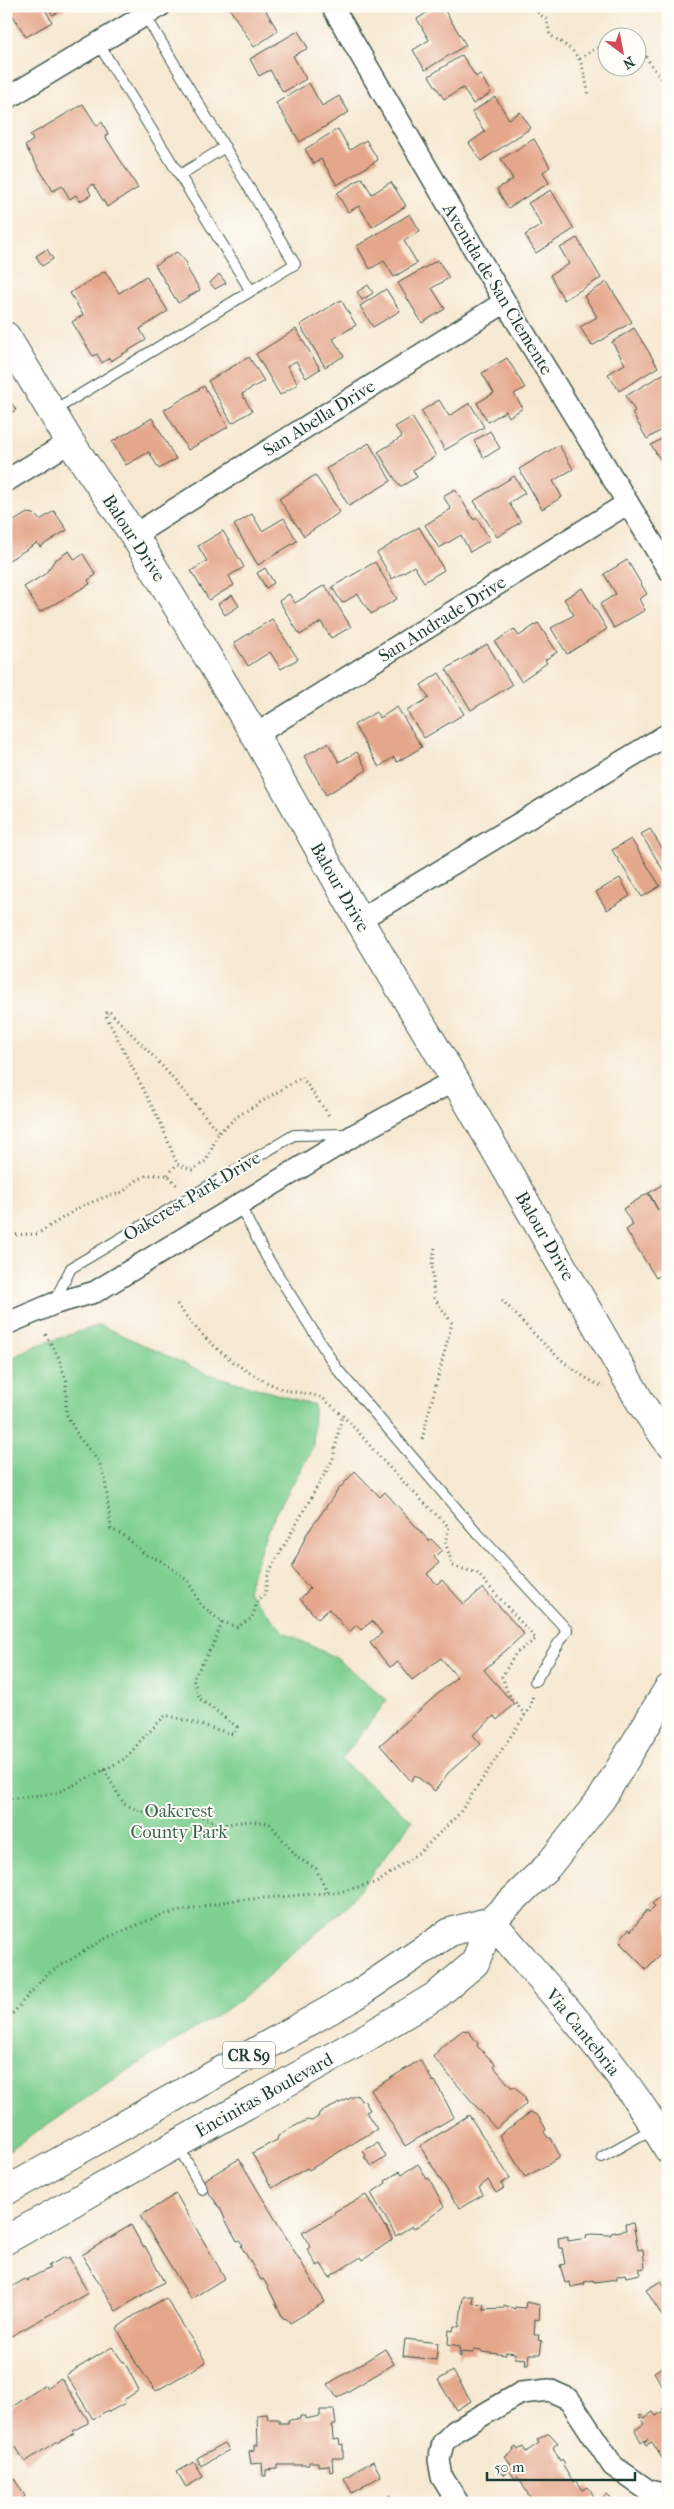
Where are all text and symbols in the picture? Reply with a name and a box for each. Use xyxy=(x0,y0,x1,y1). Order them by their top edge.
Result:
north arrow xyxy=(596,28,646,78)
text: N xyxy=(619,53,638,73)
street label: Avenida de San Clemente xyxy=(438,199,557,379)
street label: San Abella Drive xyxy=(259,376,379,461)
street label: Balour Drive xyxy=(98,491,170,586)
street label: San Andrade Drive xyxy=(375,572,510,667)
street label: Balour Drive xyxy=(306,839,374,936)
street label: Oakcrest Park Drive xyxy=(120,1147,265,1246)
street label: Balour Drive xyxy=(511,1188,579,1285)
park label: Oakcrest County Park xyxy=(130,1801,228,1843)
street label: Via Cantebria xyxy=(541,1984,625,2081)
road number: CR S9 xyxy=(223,2042,275,2068)
street label: Encinitas Boulevard xyxy=(192,2049,337,2142)
scale bar xyxy=(487,2449,634,2481)
text: 50 m xyxy=(494,2458,525,2476)

